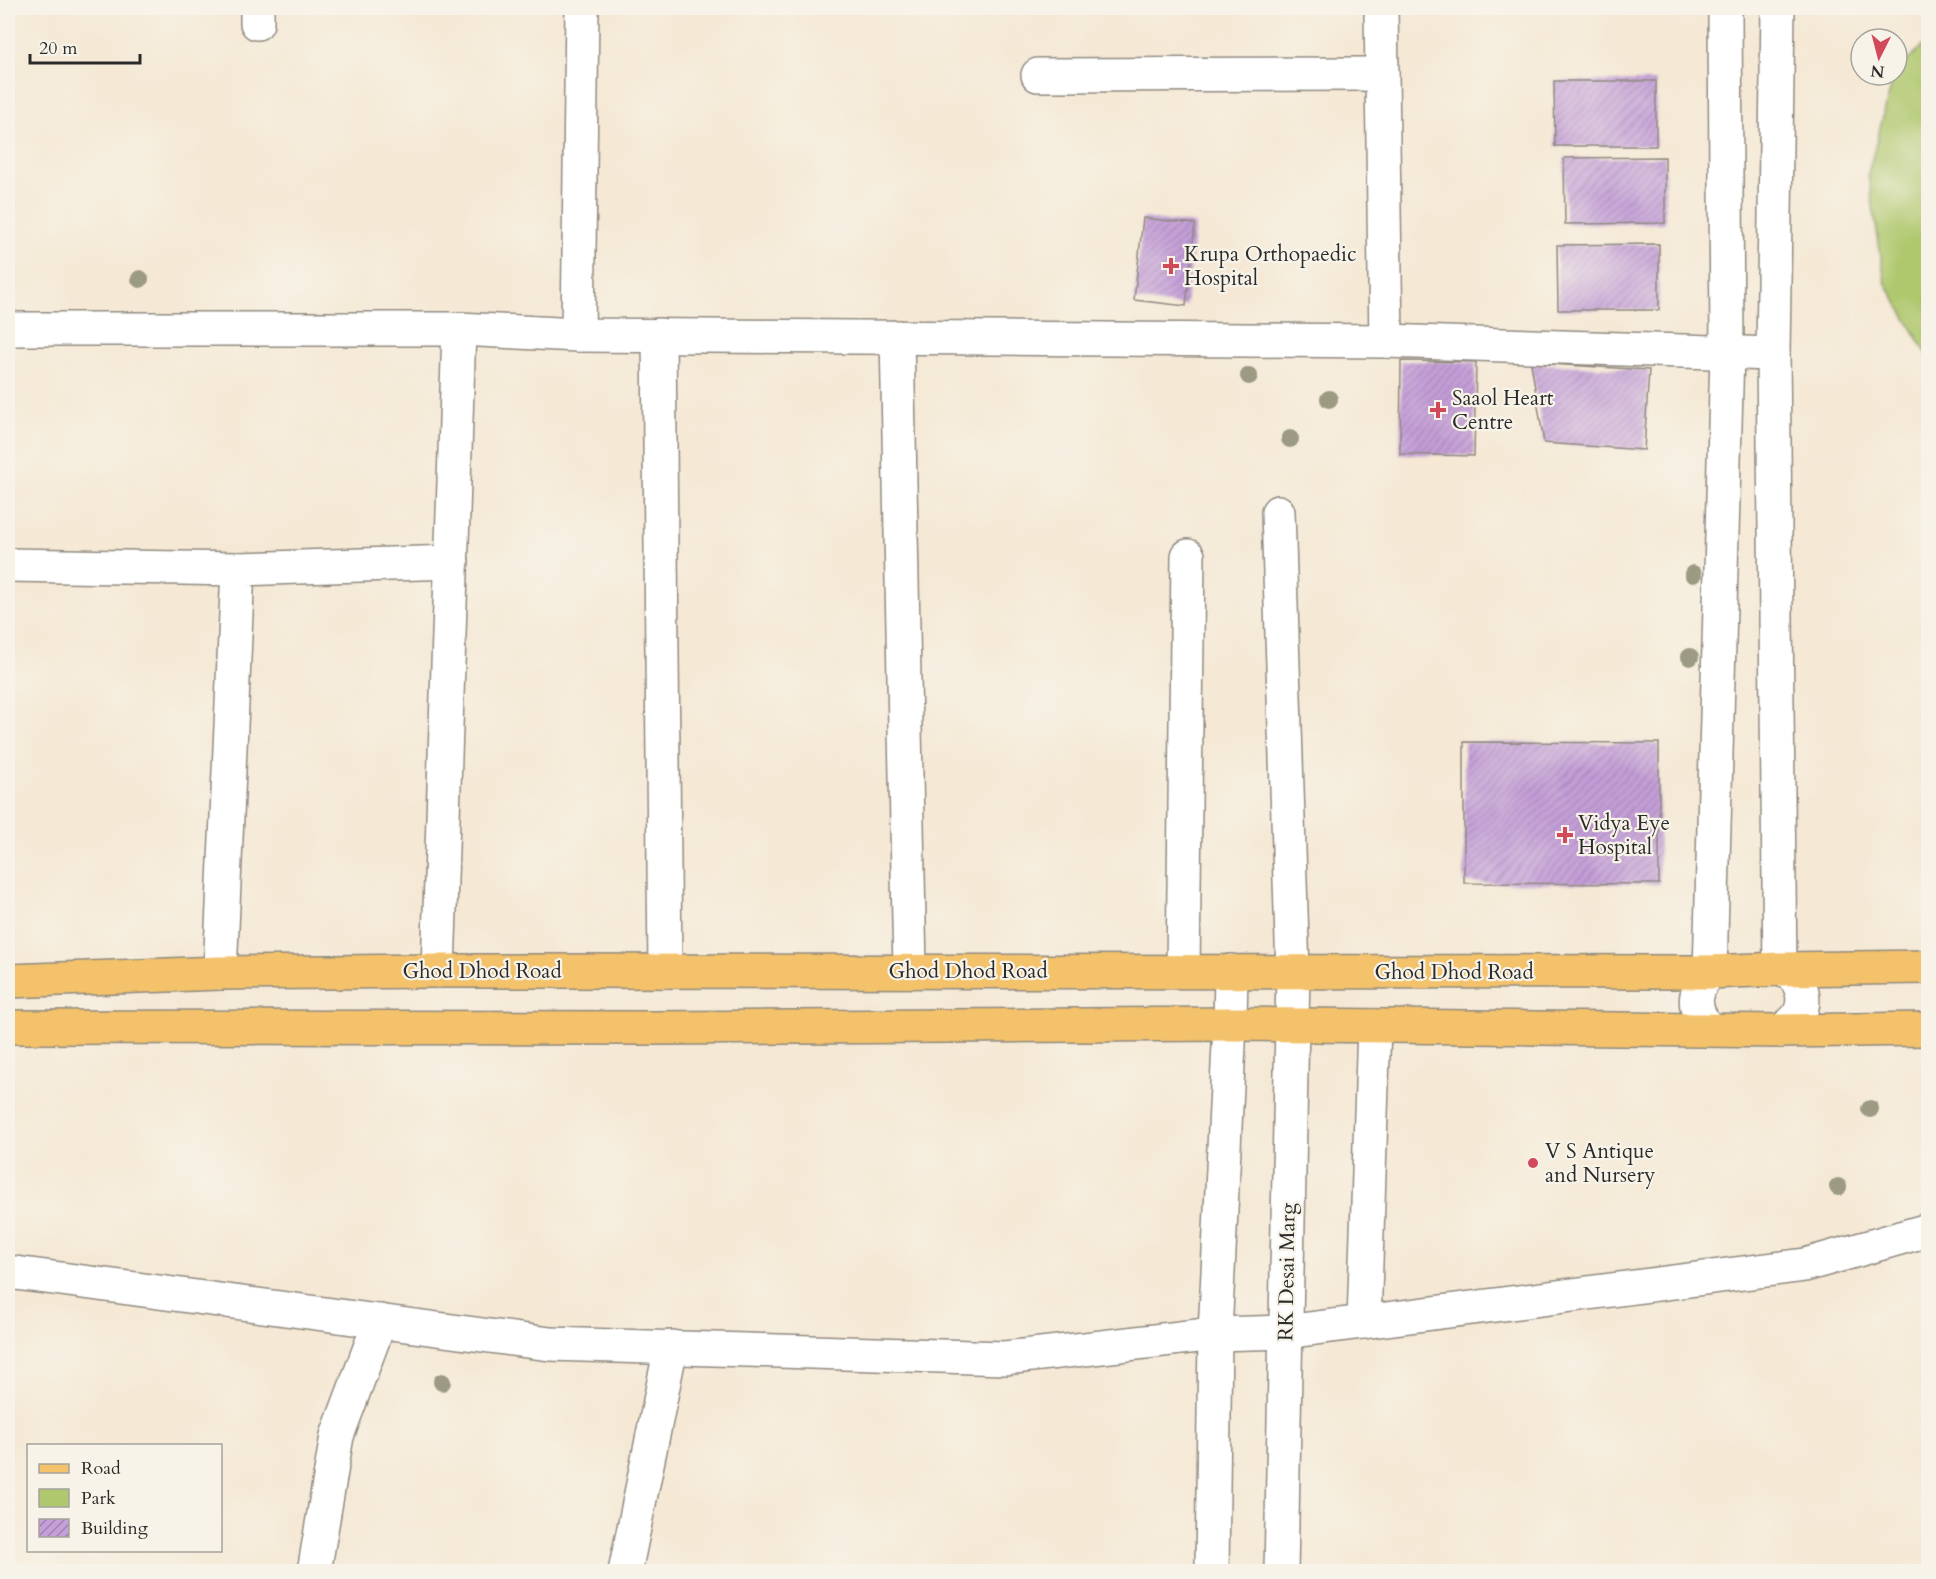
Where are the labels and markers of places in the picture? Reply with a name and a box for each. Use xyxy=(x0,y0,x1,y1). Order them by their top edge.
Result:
place label: Krupa Orthopaedic Hospital xyxy=(1184,240,1356,293)
marker: Krupa Orthopaedic Hospital xyxy=(1162,257,1180,275)
place label: Saaol Heart Centre xyxy=(1452,384,1554,437)
marker: Saaol Heart Centre xyxy=(1429,401,1447,419)
place label: Vidya Eye Hospital xyxy=(1578,809,1670,862)
marker: Vidya Eye Hospital xyxy=(1556,826,1574,844)
place label: V S Antique and Nursery xyxy=(1545,1137,1655,1190)
marker: V S Antique and Nursery xyxy=(1526,1156,1540,1170)

